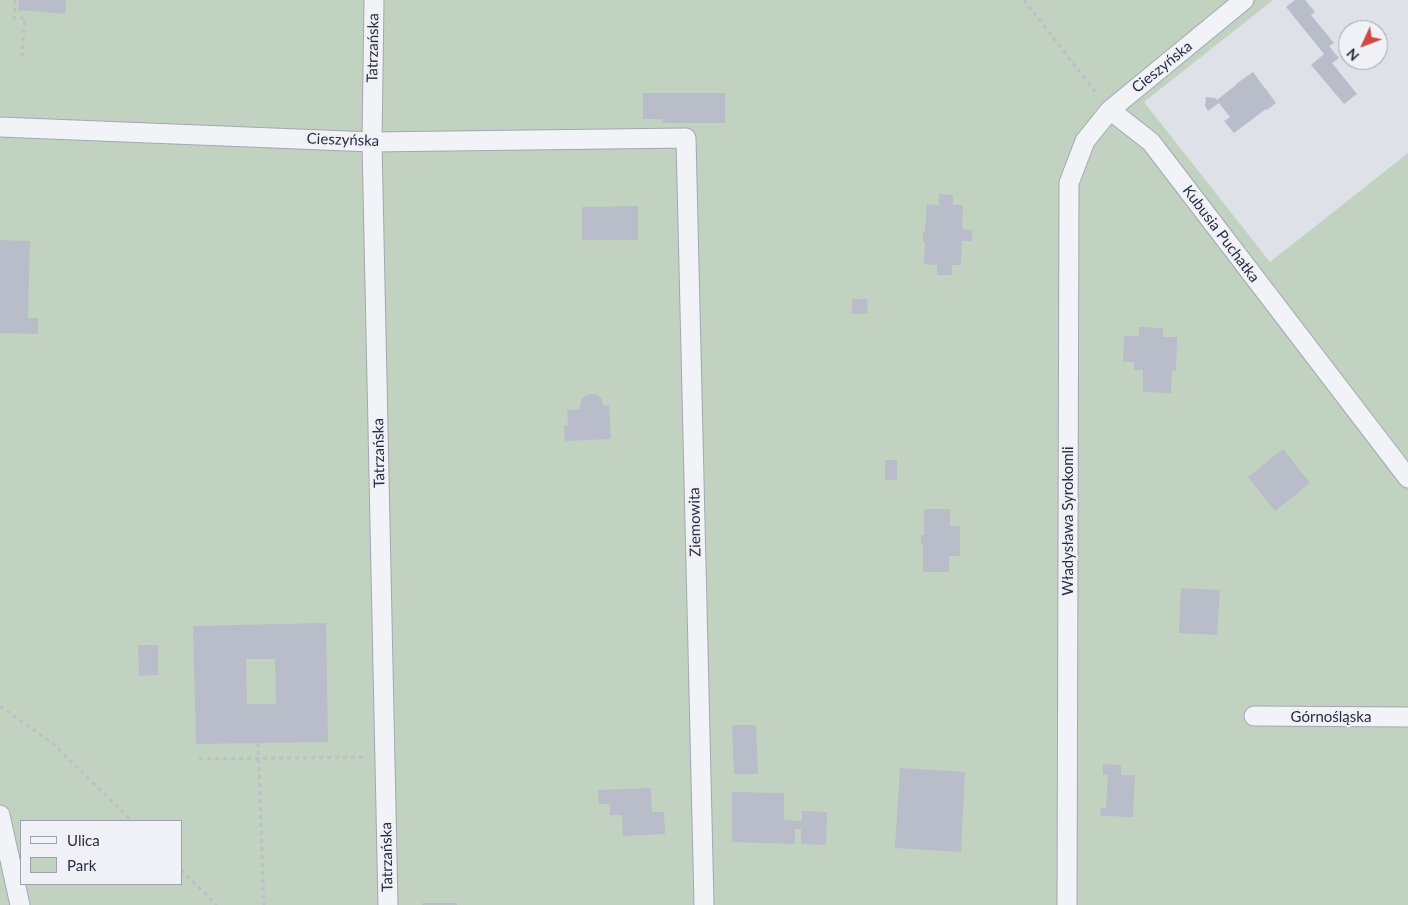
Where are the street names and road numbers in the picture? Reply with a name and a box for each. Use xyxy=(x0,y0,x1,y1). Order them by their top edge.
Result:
street label: Tatrzańska xyxy=(363,13,383,83)
street label: Cieszyńska xyxy=(1128,37,1196,97)
street label: Cieszyńska xyxy=(306,130,380,150)
street label: Kubusia Puchatka xyxy=(1179,182,1263,286)
street label: Tatrzańska xyxy=(369,418,389,488)
street label: Władysława Syrokomli xyxy=(1059,446,1077,596)
street label: Ziemowita xyxy=(685,487,705,557)
street label: Górnośląska xyxy=(1291,708,1371,726)
street label: Tatrzańska xyxy=(377,822,397,892)

